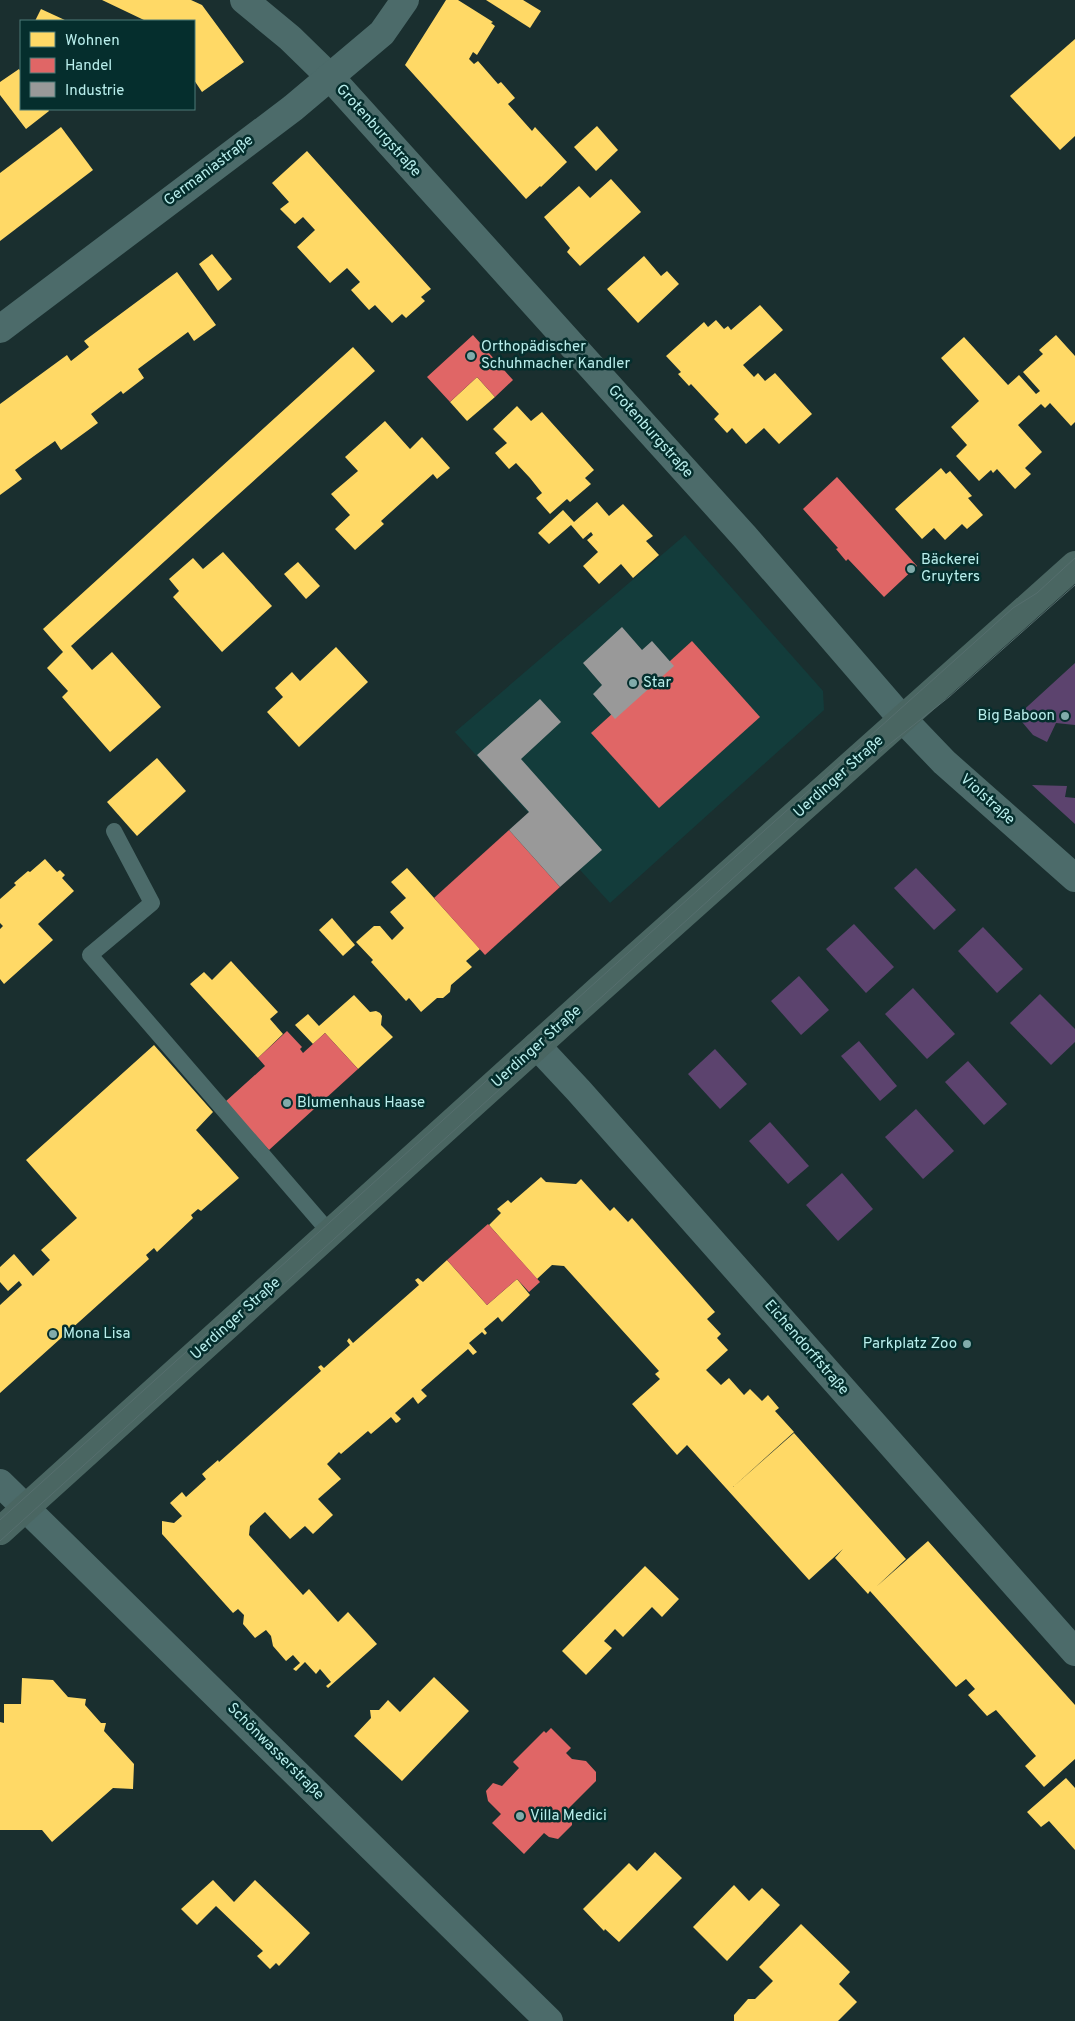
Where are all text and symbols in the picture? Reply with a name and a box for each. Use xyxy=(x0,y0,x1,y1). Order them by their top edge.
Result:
legend xyxy=(20,20,195,110)
text: Wohnen xyxy=(65,32,120,51)
text: Handel xyxy=(65,57,112,76)
street label: Grotenburgstraße xyxy=(331,80,425,182)
text: Industrie xyxy=(65,82,124,101)
street label: Germaniastraße xyxy=(161,131,257,211)
place label: Orthopädischer Schuhmacher Kandler xyxy=(481,338,630,374)
marker: Orthopädischer Schuhmacher Kandler xyxy=(465,350,477,362)
street label: Grotenburgstraße xyxy=(603,381,697,483)
place label: Bäckerei Gruyters xyxy=(921,551,980,587)
marker: Bäckerei Gruyters xyxy=(905,563,917,575)
place label: Star xyxy=(643,674,671,693)
marker: Star xyxy=(627,677,639,689)
place label: Big Baboon xyxy=(977,707,1055,726)
marker: Big Baboon xyxy=(1059,710,1071,722)
street label: Uerdinger Straße xyxy=(790,732,888,822)
street label: Violstraße xyxy=(956,770,1018,830)
street label: Uerdinger Straße xyxy=(488,1002,586,1092)
place label: Blumenhaus Haase xyxy=(297,1094,425,1113)
marker: Blumenhaus Haase xyxy=(281,1097,293,1109)
street label: Uerdinger Straße xyxy=(187,1274,285,1364)
street label: Eichendorffstraße xyxy=(759,1296,853,1400)
place label: Mona Lisa xyxy=(63,1325,130,1344)
marker: Mona Lisa xyxy=(47,1328,59,1340)
place label: Parkplatz Zoo xyxy=(863,1335,957,1354)
marker: Parkplatz Zoo xyxy=(961,1338,973,1350)
street label: Schönwasserstraße xyxy=(222,1699,328,1805)
place label: Villa Medici xyxy=(530,1807,607,1826)
marker: Villa Medici xyxy=(514,1810,526,1822)

